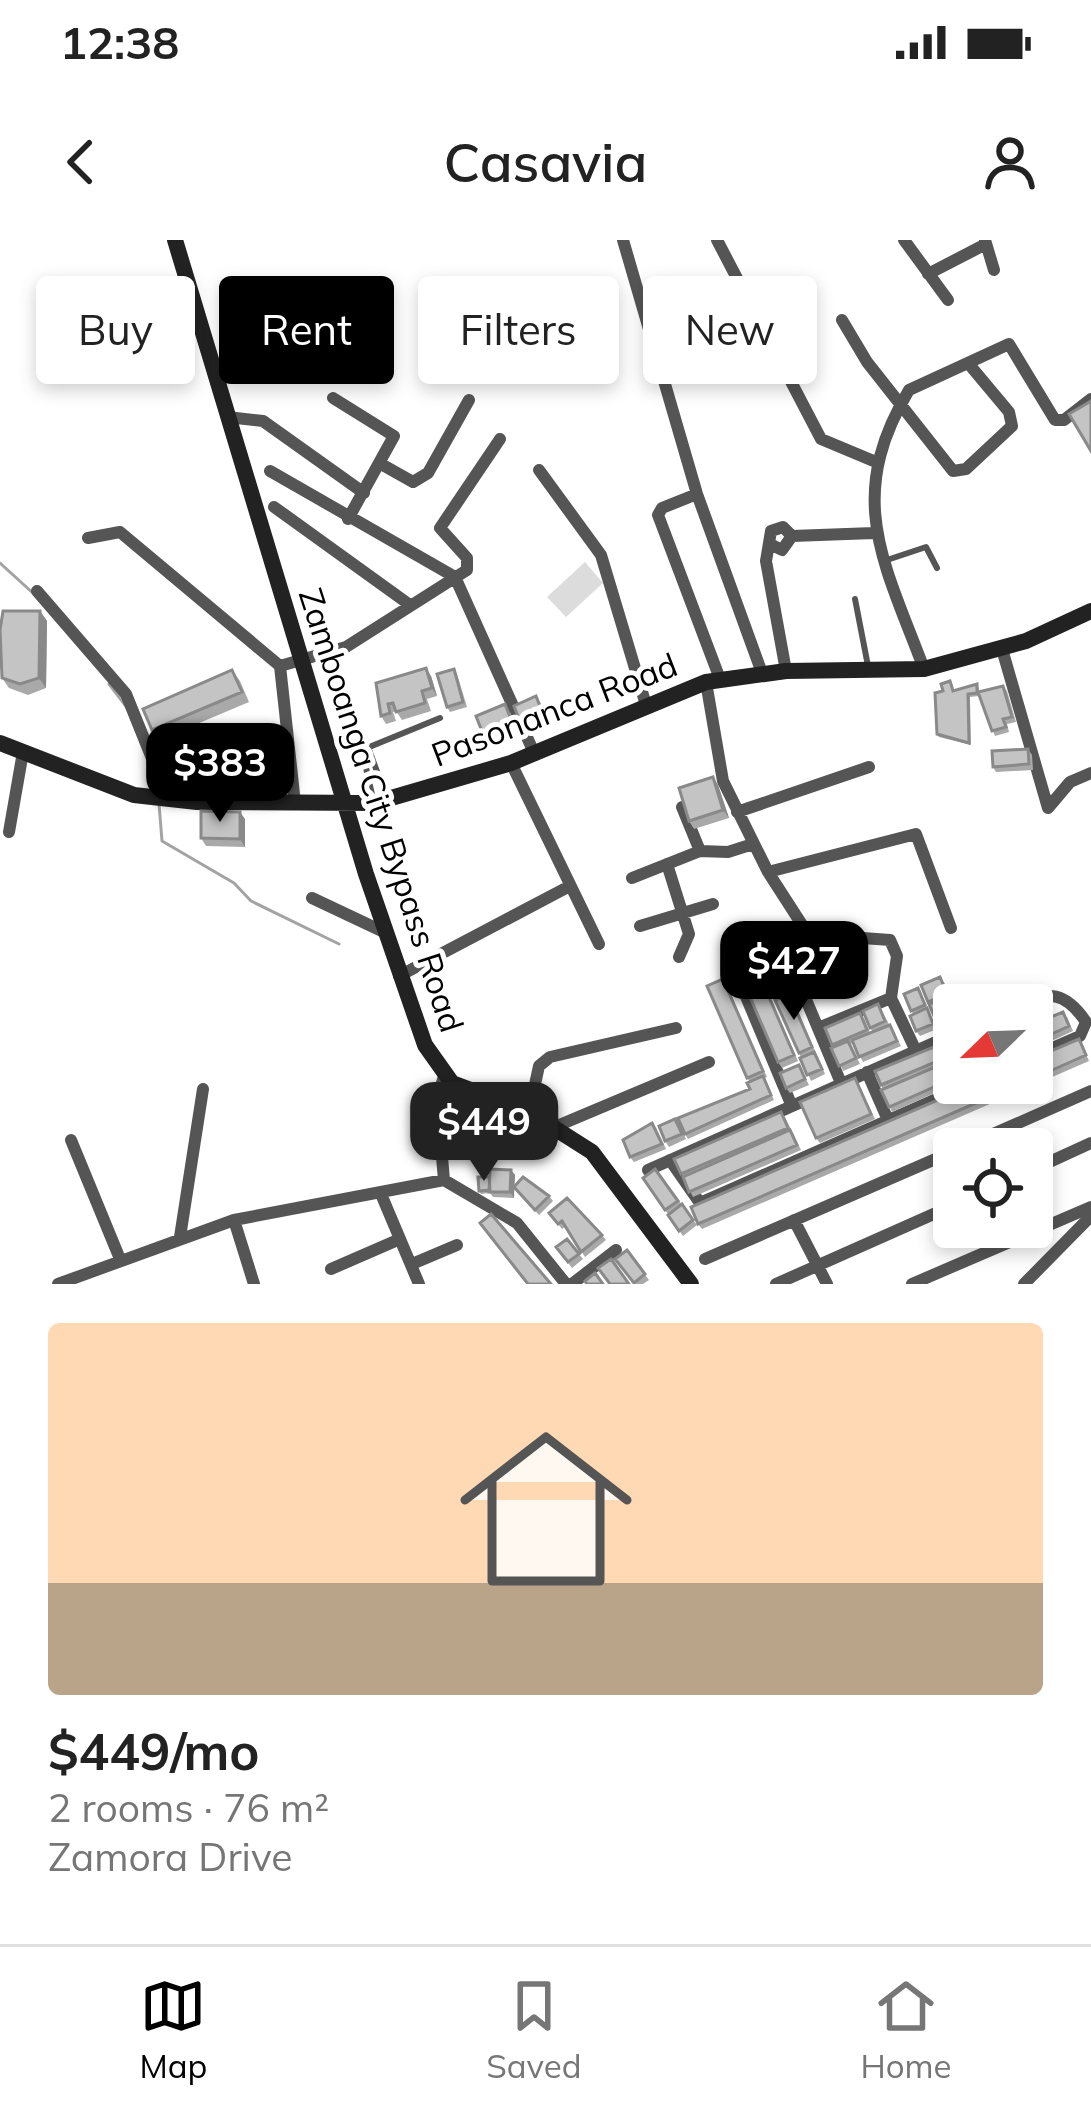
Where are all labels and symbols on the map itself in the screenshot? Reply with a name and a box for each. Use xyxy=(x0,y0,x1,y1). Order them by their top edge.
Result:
street label: Zamboanga City Bypass Road xyxy=(291,583,473,1037)
street label: Pasonanca Road xyxy=(425,643,683,775)
pin: $383 xyxy=(149,723,291,825)
pin: $427 xyxy=(723,921,865,1023)
north arrow xyxy=(933,984,1053,1104)
pin: $449 xyxy=(413,1082,555,1184)

